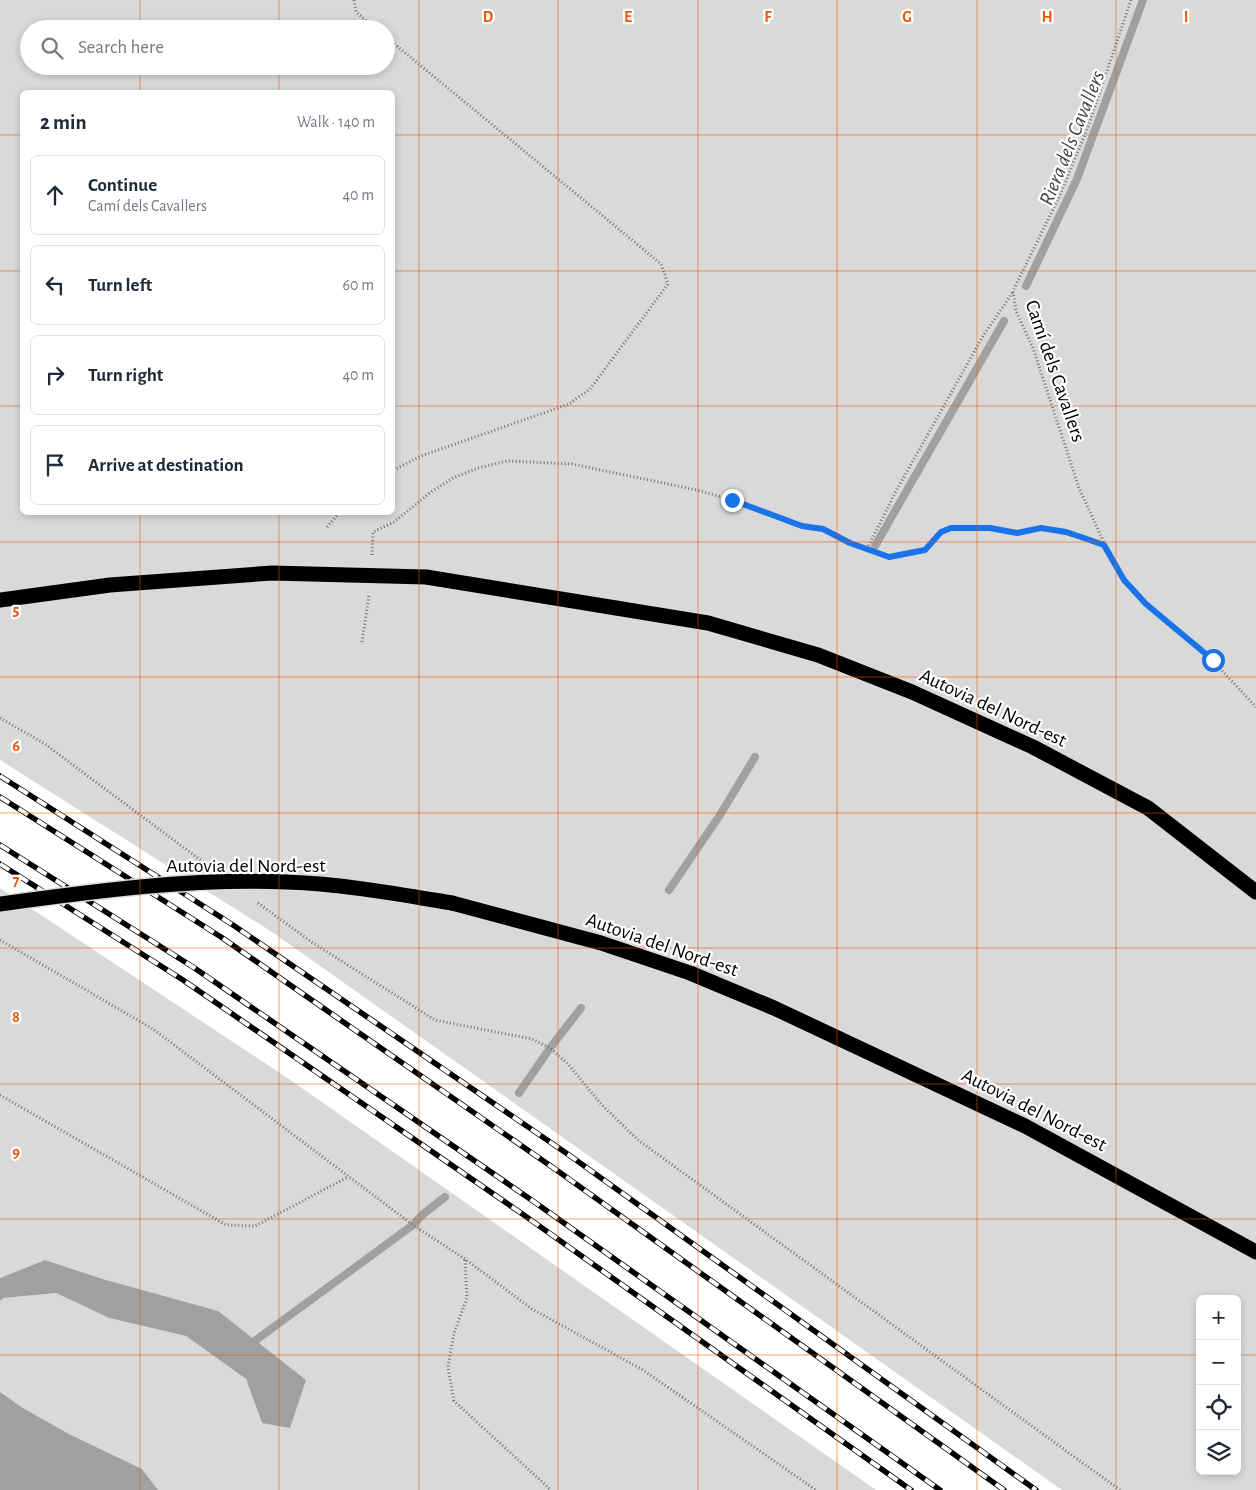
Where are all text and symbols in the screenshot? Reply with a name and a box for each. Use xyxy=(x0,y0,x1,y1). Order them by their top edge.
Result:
text: D xyxy=(483,9,494,25)
text: E xyxy=(624,9,632,25)
text: F xyxy=(764,9,772,25)
text: G xyxy=(902,9,912,25)
text: H xyxy=(1041,9,1053,25)
text: I xyxy=(1184,9,1188,25)
search box xyxy=(20,20,395,75)
icon: search xyxy=(38,34,66,62)
text: Search here xyxy=(78,38,164,57)
water label: Riera dels Cavallers xyxy=(1035,67,1109,208)
text: 2 min xyxy=(40,112,87,133)
text: Walk · 140 m xyxy=(297,114,375,130)
text: Continue xyxy=(88,176,157,195)
icon: ahead xyxy=(41,181,69,209)
text: 40 m xyxy=(342,187,374,203)
text: Camí dels Cavallers xyxy=(88,198,207,214)
icon: left xyxy=(41,271,69,299)
text: Turn left xyxy=(88,276,152,295)
text: 60 m xyxy=(343,277,374,293)
street label: Camí dels Cavallers xyxy=(1021,298,1089,444)
icon: right xyxy=(41,361,69,389)
text: Turn right xyxy=(88,366,163,385)
text: 40 m xyxy=(342,367,374,383)
icon: arrive xyxy=(41,451,69,479)
text: Arrive at destination xyxy=(88,456,244,475)
route end xyxy=(721,489,744,512)
text: 5 xyxy=(13,602,20,618)
route start xyxy=(1202,649,1225,672)
street label: Autovia del Nord-est xyxy=(917,665,1070,751)
text: 6 xyxy=(12,738,20,754)
street label: Autovia del Nord-est xyxy=(166,856,326,876)
text: 7 xyxy=(13,873,20,889)
street label: Autovia del Nord-est xyxy=(583,910,741,981)
text: 8 xyxy=(12,1009,20,1025)
street label: Autovia del Nord-est xyxy=(958,1065,1110,1155)
text: 9 xyxy=(12,1144,20,1160)
map controls xyxy=(1196,1295,1241,1475)
button: + xyxy=(1196,1295,1241,1340)
button: − xyxy=(1196,1340,1241,1385)
button: locate xyxy=(1196,1385,1241,1430)
button: layers xyxy=(1196,1430,1241,1475)

